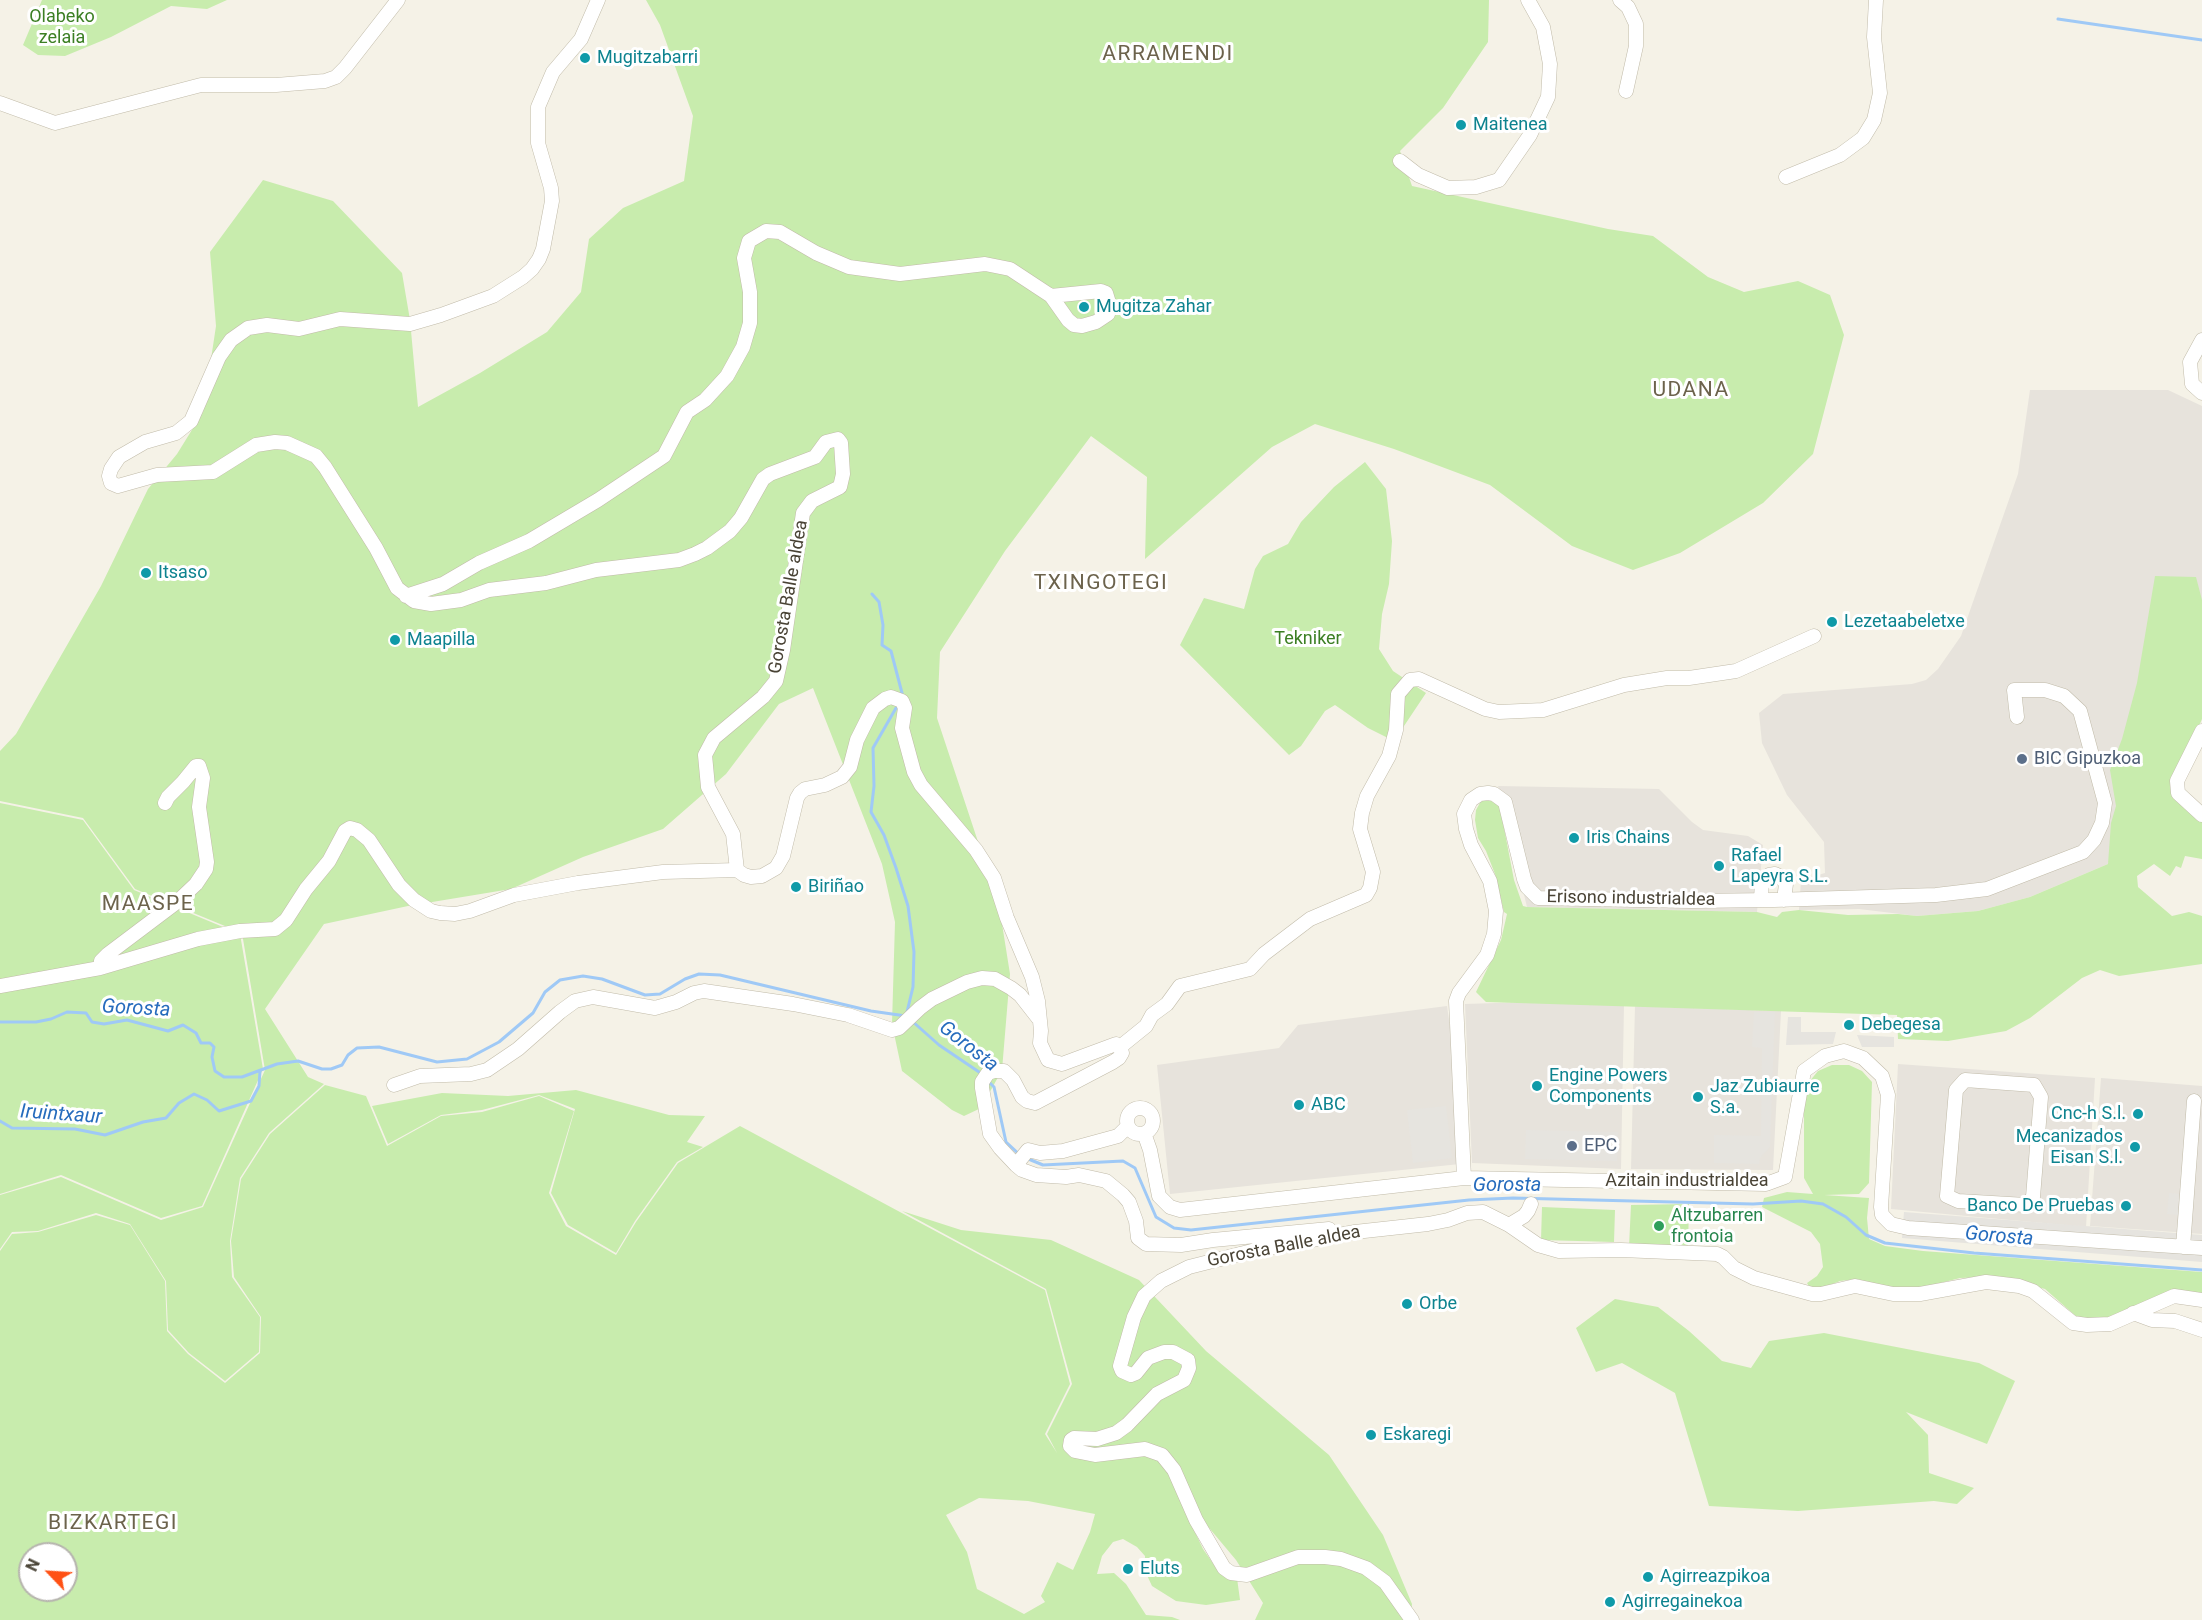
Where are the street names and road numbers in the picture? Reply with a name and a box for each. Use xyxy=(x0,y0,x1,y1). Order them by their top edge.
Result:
street label: Gorosta Balle aldea xyxy=(765,519,813,675)
street label: Erisono industrialdea xyxy=(1547,887,1715,911)
street label: Azitain industrialdea xyxy=(1605,1170,1769,1192)
street label: Gorosta Balle aldea xyxy=(1206,1222,1362,1272)

